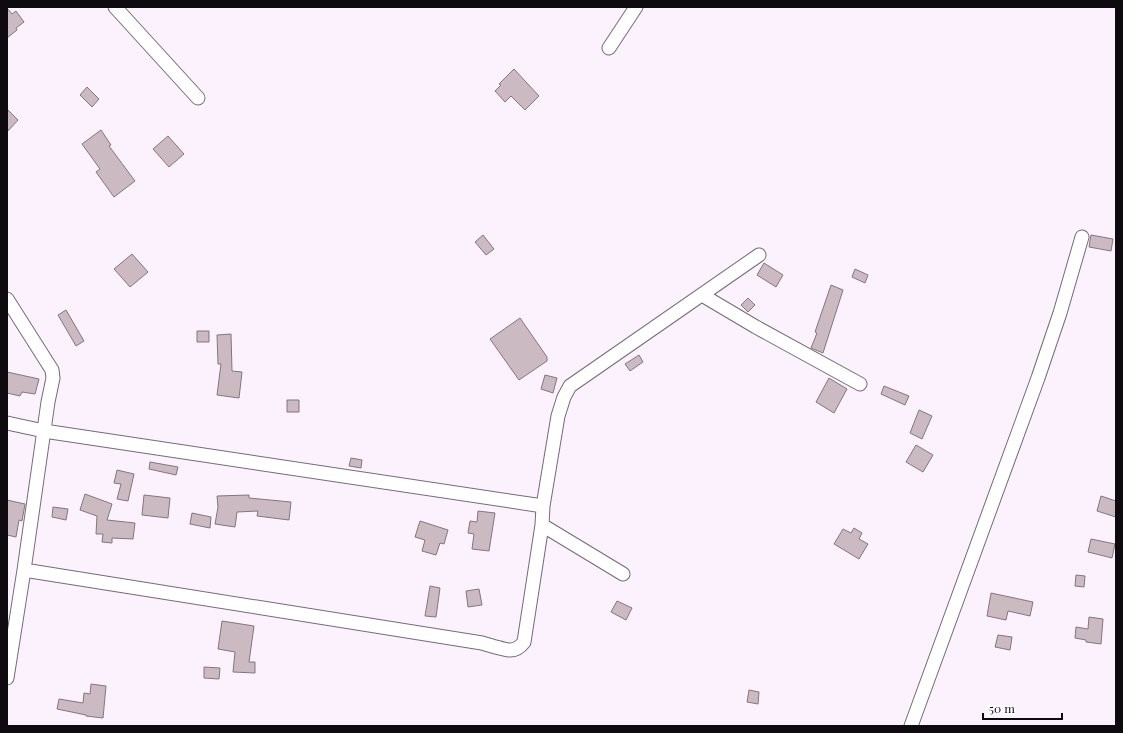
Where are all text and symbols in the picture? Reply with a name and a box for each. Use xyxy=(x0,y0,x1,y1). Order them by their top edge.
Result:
scale bar xyxy=(983,695,1062,721)
text: 50 m xyxy=(989,700,1015,716)

